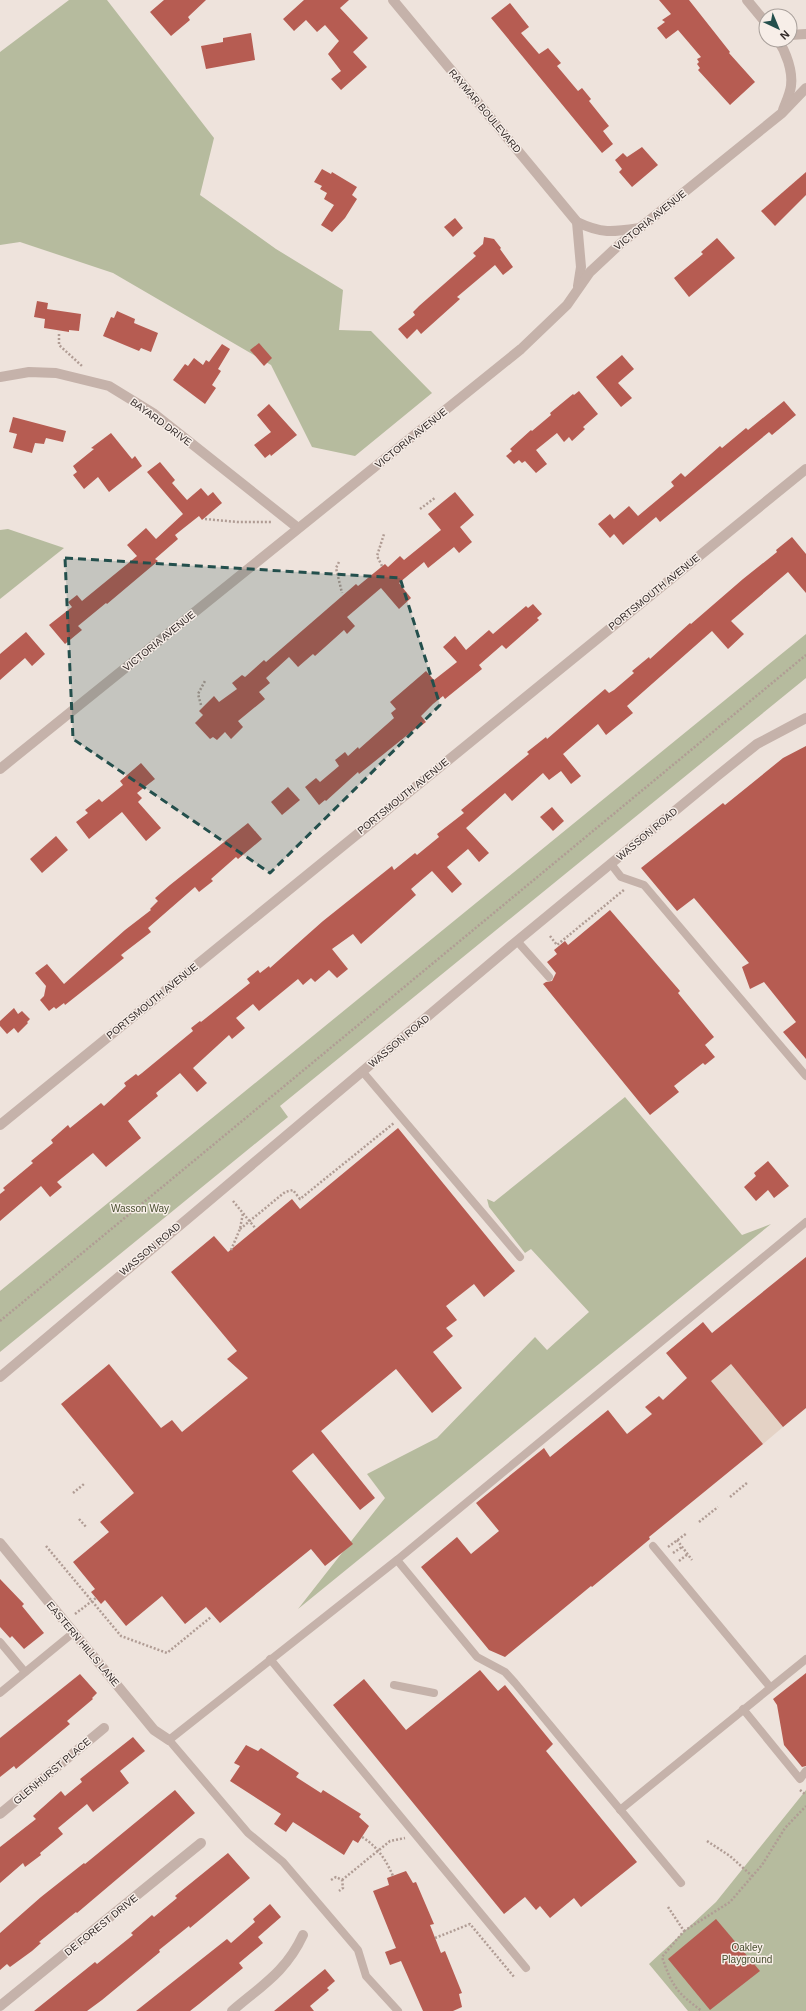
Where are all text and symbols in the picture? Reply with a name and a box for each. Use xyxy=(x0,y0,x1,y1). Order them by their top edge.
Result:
north arrow xyxy=(758,8,798,48)
text: N xyxy=(778,28,792,42)
street label: RAYMAR BOULEVARD xyxy=(447,67,523,155)
street label: VICTORIA AVENUE xyxy=(612,187,688,252)
street label: BAYARD DRIVE xyxy=(128,396,194,448)
street label: VICTORIA AVENUE xyxy=(373,405,449,470)
street label: PORTSMOUTH AVENUE xyxy=(606,552,702,632)
street label: VICTORIA AVENUE xyxy=(121,608,197,673)
street label: PORTSMOUTH AVENUE xyxy=(355,756,451,836)
street label: WASSON ROAD xyxy=(614,805,680,863)
street label: PORTSMOUTH AVENUE xyxy=(104,961,200,1041)
street label: WASSON ROAD xyxy=(366,1012,432,1070)
park label: Wasson Way xyxy=(111,1203,169,1214)
street label: WASSON ROAD xyxy=(117,1220,183,1278)
street label: EASTERN HILLS LANE xyxy=(44,1600,122,1689)
street label: GLENHURST PLACE xyxy=(11,1735,93,1806)
street label: DE FOREST DRIVE xyxy=(62,1892,140,1958)
park label: Oakley Playground xyxy=(722,1942,772,1965)

